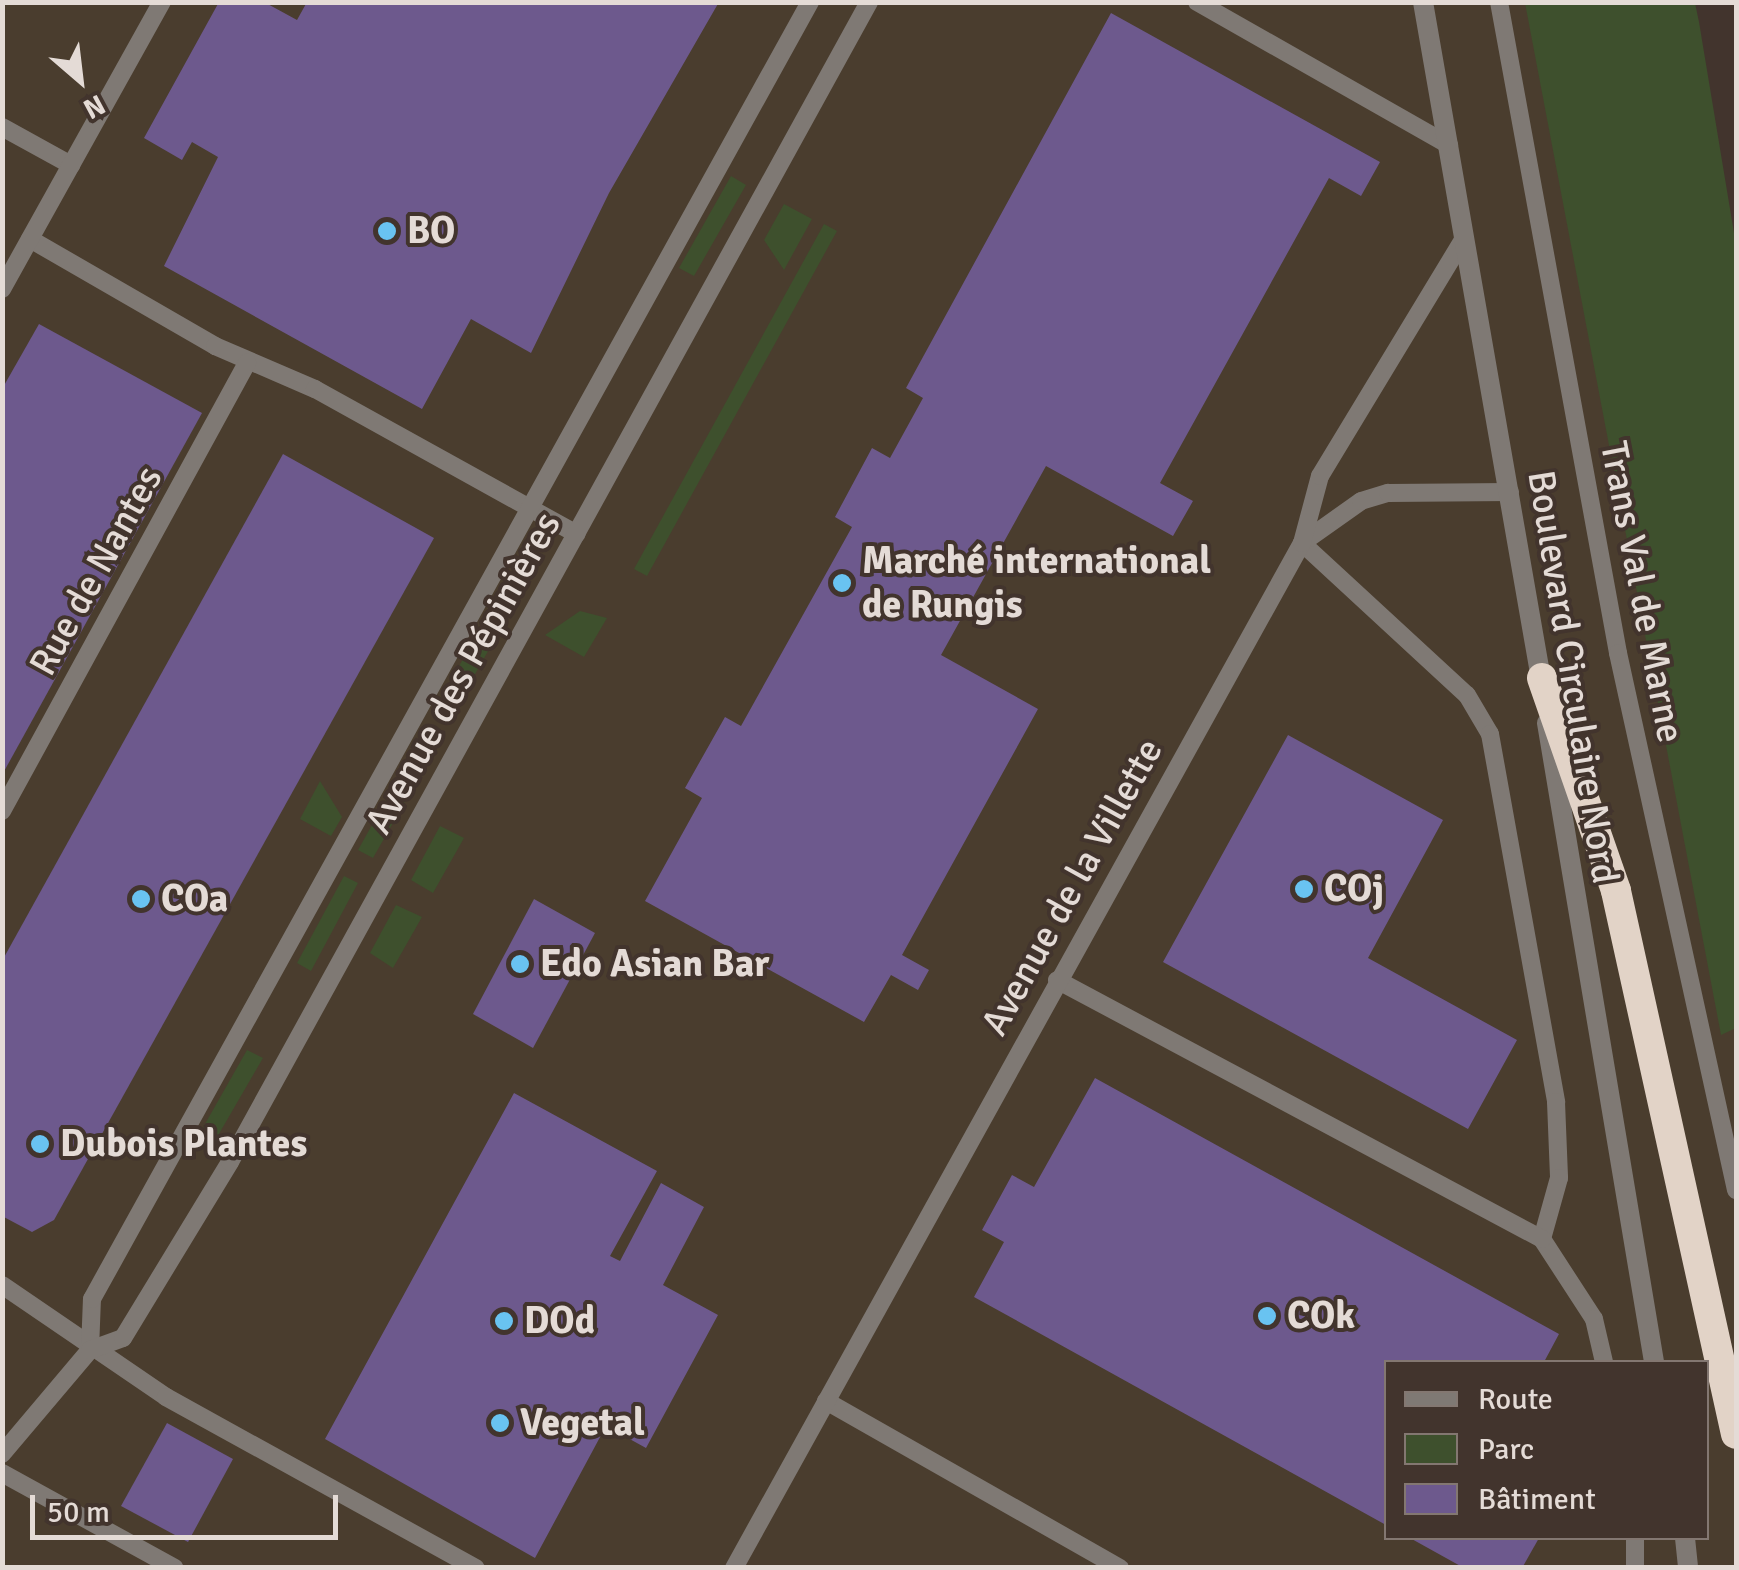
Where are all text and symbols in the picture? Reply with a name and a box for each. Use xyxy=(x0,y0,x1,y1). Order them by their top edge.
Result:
north arrow xyxy=(30,30,130,130)
text: N xyxy=(78,87,111,126)
place label: BO xyxy=(407,208,455,254)
marker: BO xyxy=(376,220,398,242)
street label: Trans Val de Marne xyxy=(1590,438,1694,746)
street label: Rue de Nantes xyxy=(20,458,172,684)
street label: Boulevard Circulaire Nord xyxy=(1518,467,1628,887)
street label: Avenue des Pépinières xyxy=(356,504,570,842)
place label: Marché international de Rungis xyxy=(862,538,1211,628)
marker: Marché international de Rungis xyxy=(831,572,853,594)
street label: Avenue de la Villette xyxy=(972,731,1172,1043)
place label: COj xyxy=(1324,866,1384,912)
place label: COa xyxy=(161,876,228,922)
marker: COj xyxy=(1293,878,1315,900)
marker: COa xyxy=(130,888,152,910)
place label: Edo Asian Bar xyxy=(540,941,769,987)
marker: Edo Asian Bar xyxy=(509,953,531,975)
place label: Dubois Plantes xyxy=(60,1121,307,1167)
marker: Dubois Plantes xyxy=(29,1133,51,1155)
place label: COk xyxy=(1287,1293,1355,1339)
place label: DOd xyxy=(524,1298,595,1344)
marker: COk xyxy=(1256,1305,1278,1327)
marker: DOd xyxy=(493,1310,515,1332)
legend xyxy=(1384,1360,1709,1540)
text: Route xyxy=(1478,1381,1553,1418)
place label: Vegetal xyxy=(520,1400,645,1446)
marker: Vegetal xyxy=(489,1412,511,1434)
text: Parc xyxy=(1478,1431,1534,1468)
scale bar xyxy=(35,1475,342,1537)
text: Bâtiment xyxy=(1478,1481,1596,1518)
text: 50 m xyxy=(47,1494,110,1531)

